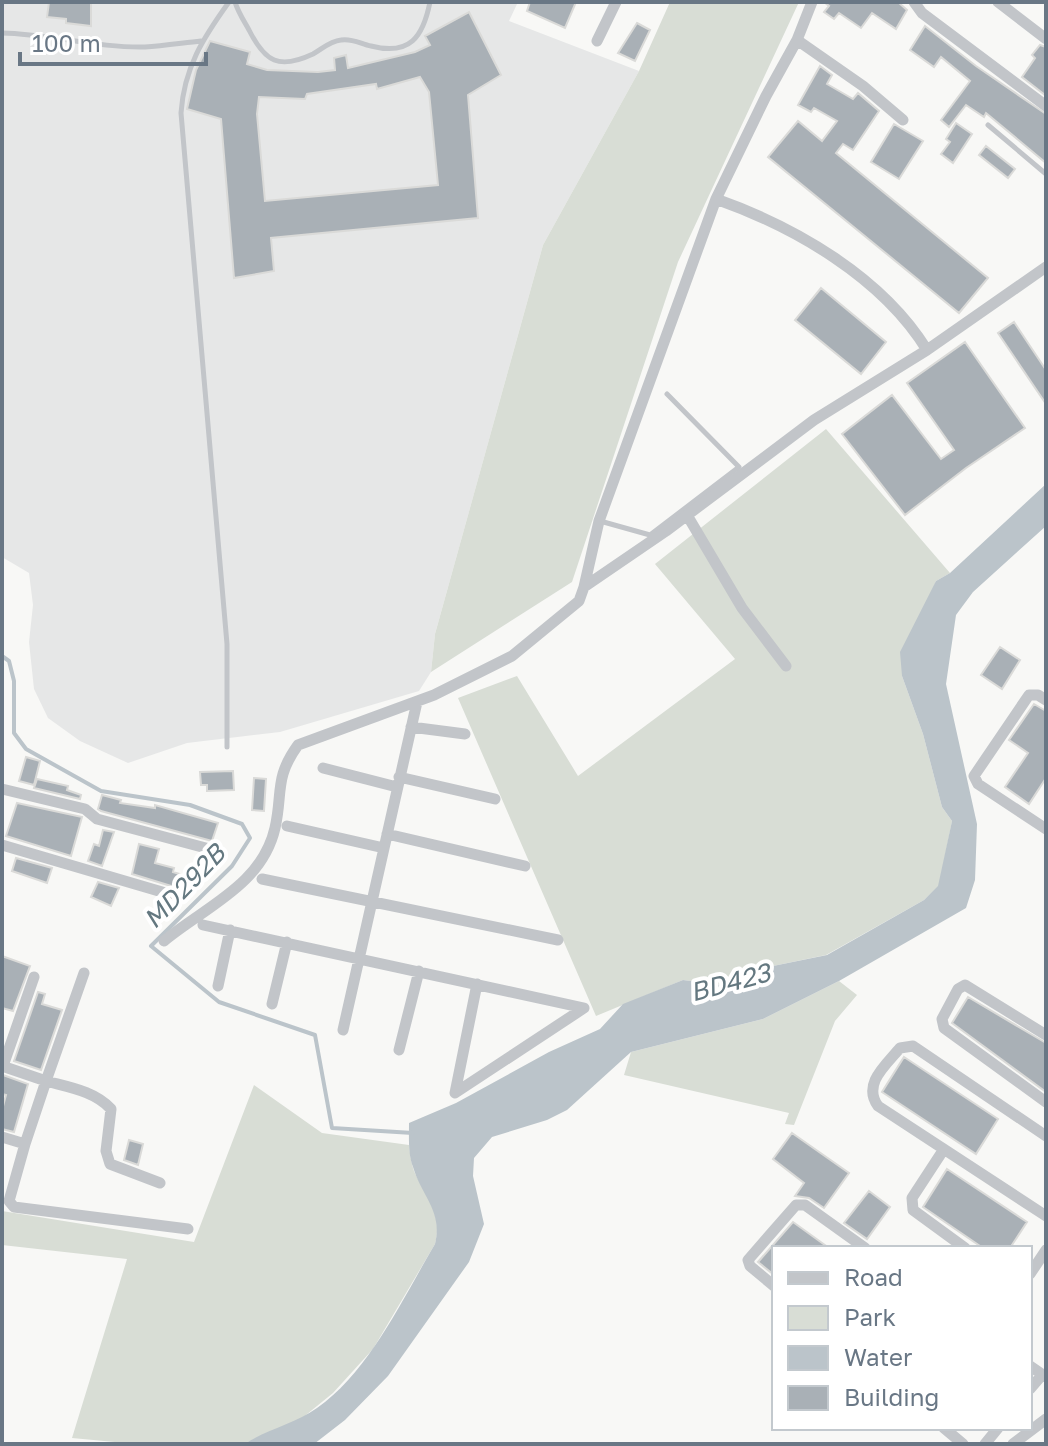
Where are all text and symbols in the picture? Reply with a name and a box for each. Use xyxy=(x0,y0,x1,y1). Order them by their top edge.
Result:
scale bar xyxy=(20,16,206,66)
text: 100 m xyxy=(32,28,101,57)
water label: MD292B xyxy=(137,836,233,934)
water label: BD423 xyxy=(686,956,776,1008)
legend xyxy=(772,1246,1032,1430)
text: Road xyxy=(844,1262,903,1291)
text: Park xyxy=(844,1302,896,1331)
text: Water xyxy=(844,1342,912,1371)
text: Building xyxy=(844,1382,939,1411)

